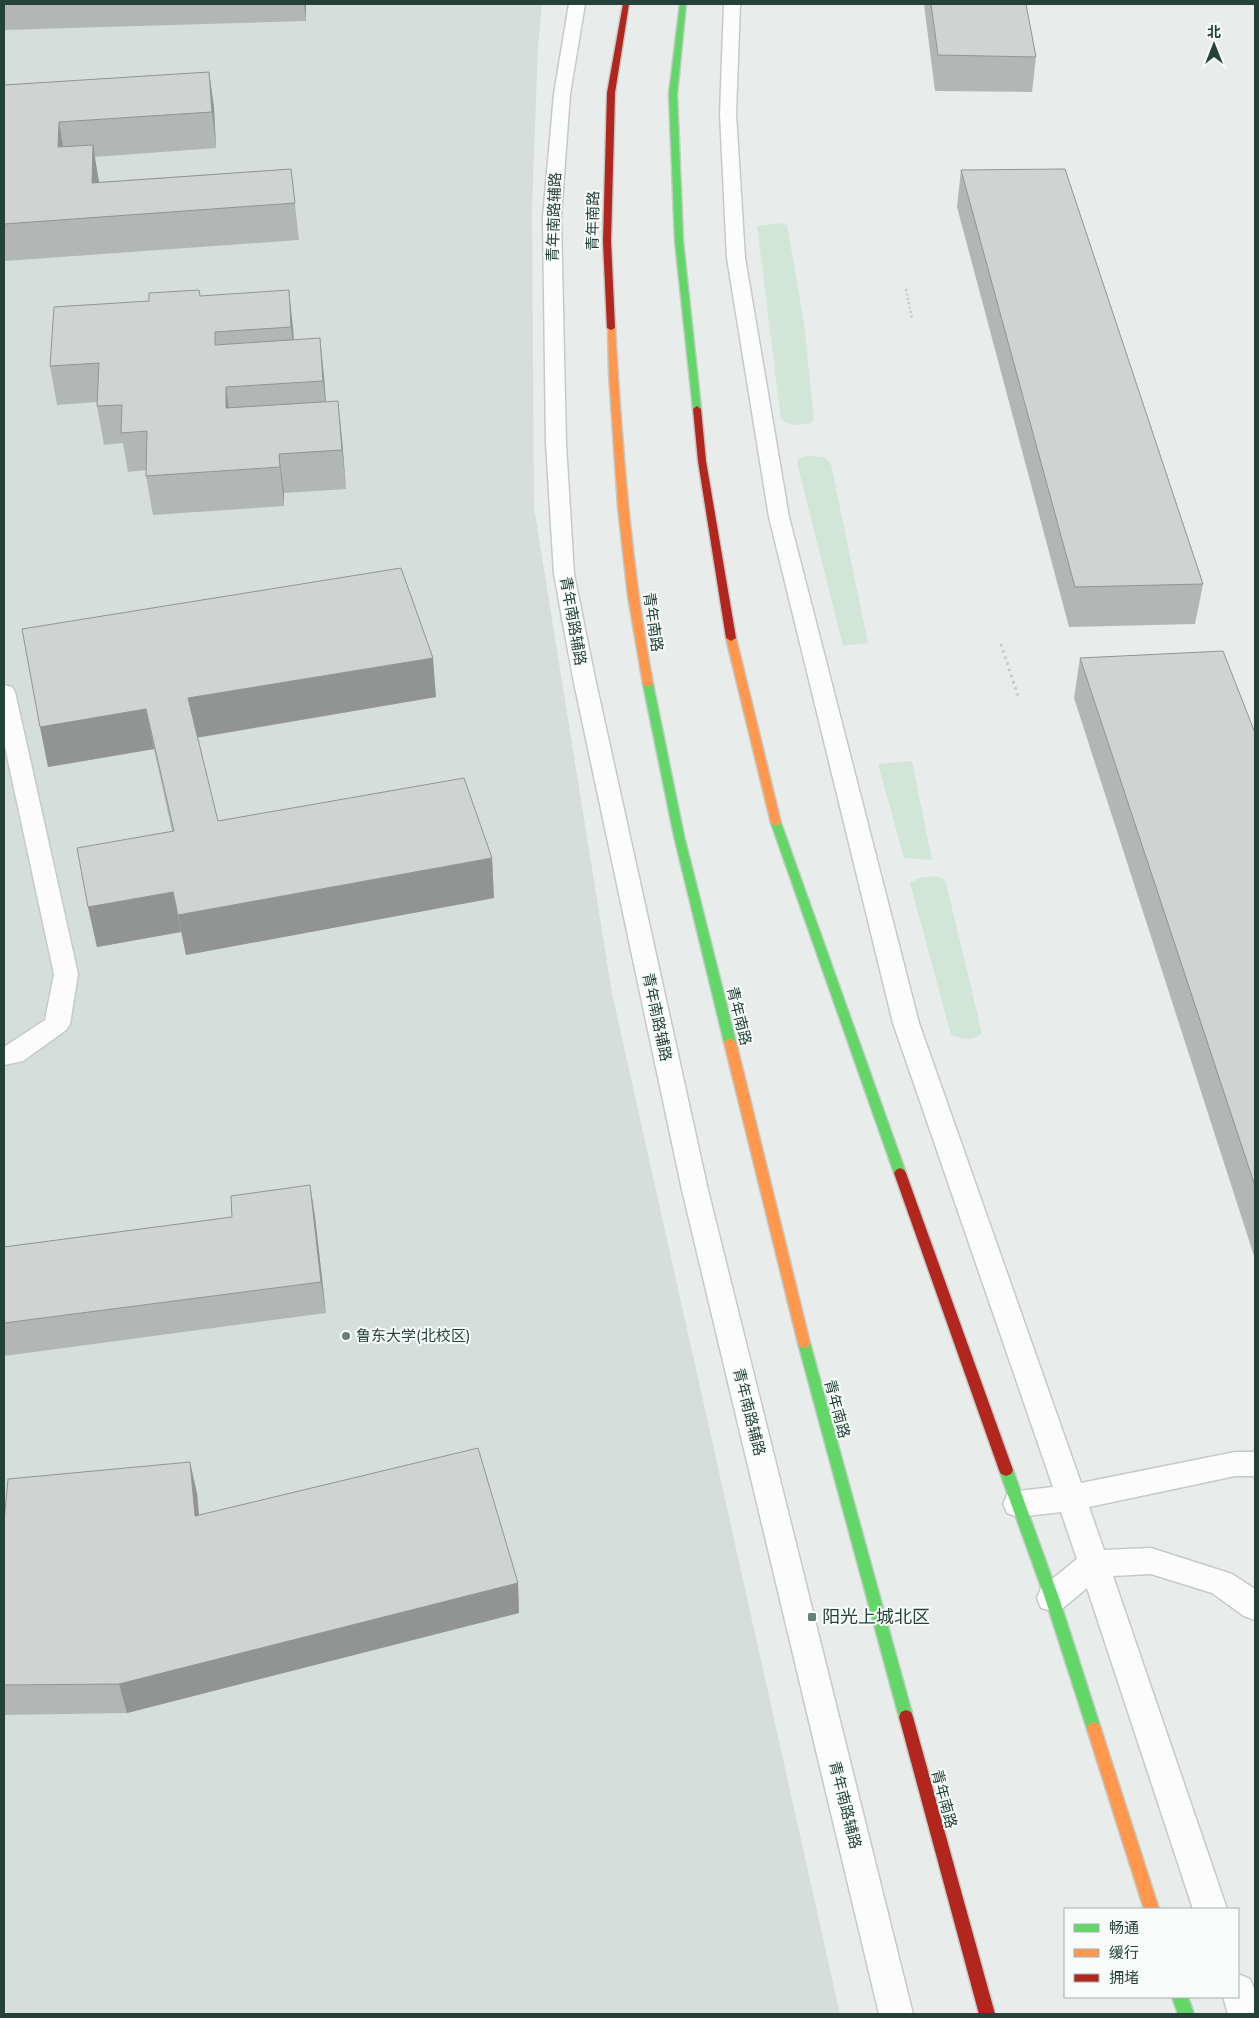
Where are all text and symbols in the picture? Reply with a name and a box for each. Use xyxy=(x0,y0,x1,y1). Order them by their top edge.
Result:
north arrow xyxy=(1189,20,1239,70)
text: 北 xyxy=(1207,23,1221,42)
street label: 青年南路辅路 xyxy=(542,172,566,262)
street label: 青年南路 xyxy=(582,191,604,251)
street label: 青年南路辅路 xyxy=(555,575,591,667)
street label: 青年南路 xyxy=(639,591,667,653)
street label: 青年南路辅路 xyxy=(638,971,676,1063)
street label: 青年南路 xyxy=(722,984,756,1048)
place label: 鲁东大学(北校区) xyxy=(356,1326,471,1346)
marker: 鲁东大学(北校区) xyxy=(340,1330,352,1342)
street label: 青年南路辅路 xyxy=(728,1366,770,1458)
street label: 青年南路 xyxy=(820,1377,854,1441)
place label: 阳光上城北区 xyxy=(822,1605,930,1629)
marker: 阳光上城北区 xyxy=(806,1611,818,1623)
street label: 青年南路辅路 xyxy=(824,1759,866,1851)
street label: 青年南路 xyxy=(927,1767,961,1831)
legend xyxy=(1064,1908,1239,1998)
text: 畅通 xyxy=(1109,1918,1139,1938)
text: 缓行 xyxy=(1109,1943,1139,1963)
text: 拥堵 xyxy=(1109,1968,1139,1988)

